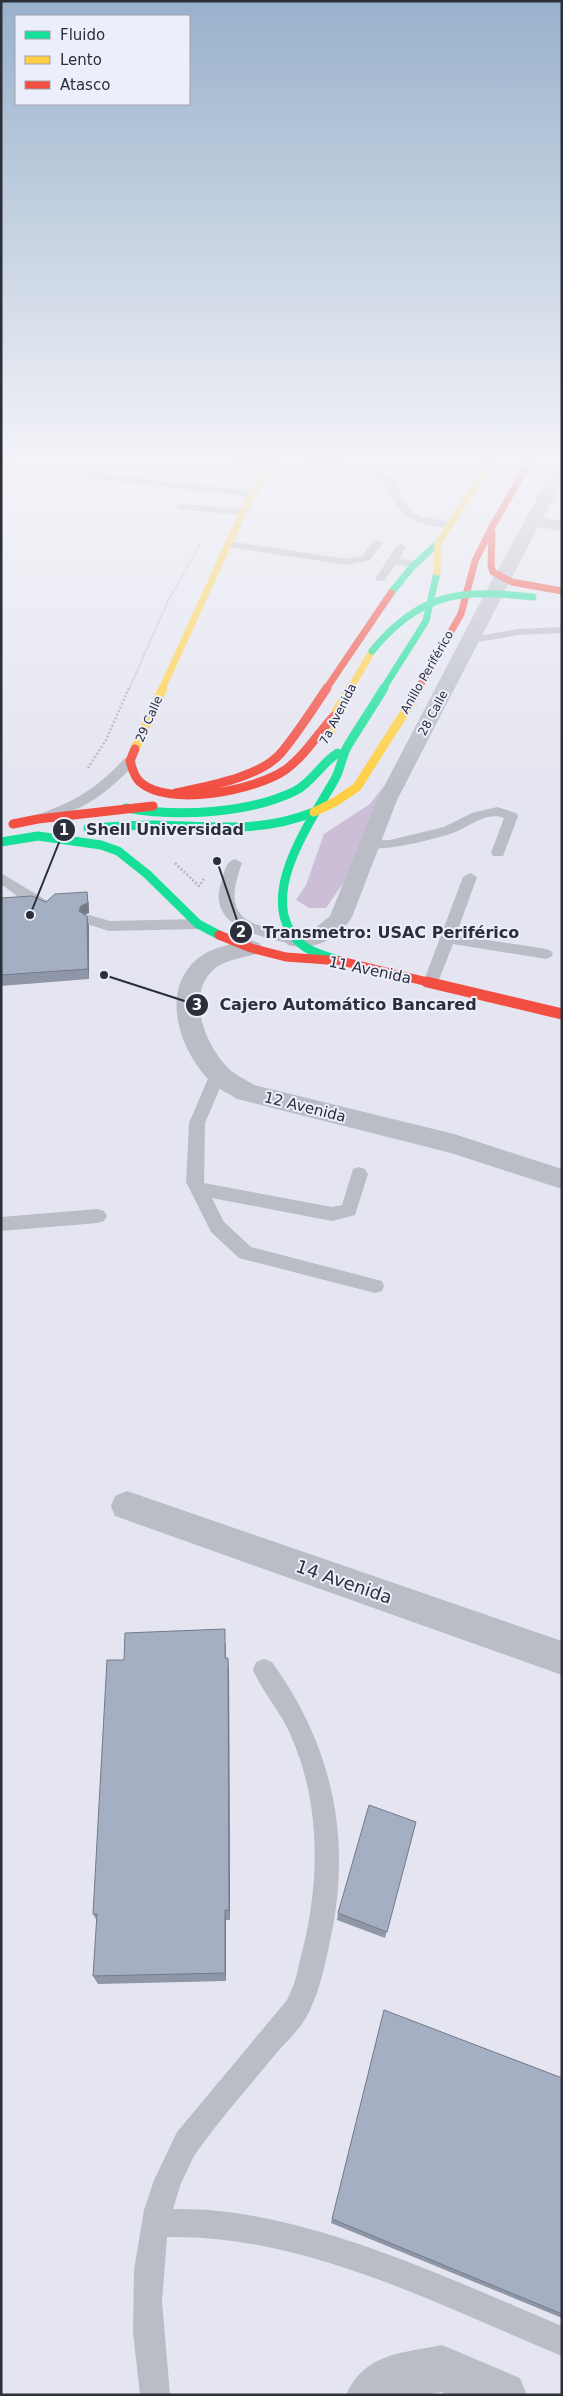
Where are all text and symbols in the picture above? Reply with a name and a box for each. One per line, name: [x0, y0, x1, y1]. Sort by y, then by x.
legend: [15, 15, 190, 105]
text: Fluido: [60, 26, 105, 44]
text: Lento: [60, 51, 102, 69]
text: Atasco: [60, 76, 110, 94]
street label: Anillo Periférico: [398, 628, 456, 716]
street label: 7a Avenida: [317, 681, 359, 747]
street label: 28 Calle: [415, 688, 451, 738]
street label: 29 Calle: [133, 694, 165, 744]
callout: Shell Universidad: [51, 814, 254, 845]
text: Shell Universidad: [86, 820, 244, 839]
text: 1: [59, 821, 69, 839]
callout: Transmetro: USAC Periférico: [228, 917, 530, 948]
text: 2: [236, 923, 246, 941]
text: Transmetro: USAC Periférico: [263, 923, 519, 942]
street label: 11 Avenida: [327, 952, 413, 988]
callout: Cajero Automático Bancared: [184, 989, 486, 1020]
text: Cajero Automático Bancared: [219, 995, 477, 1014]
text: 3: [192, 996, 202, 1014]
street label: 12 Avenida: [262, 1088, 348, 1126]
street label: 14 Avenida: [293, 1555, 395, 1608]

